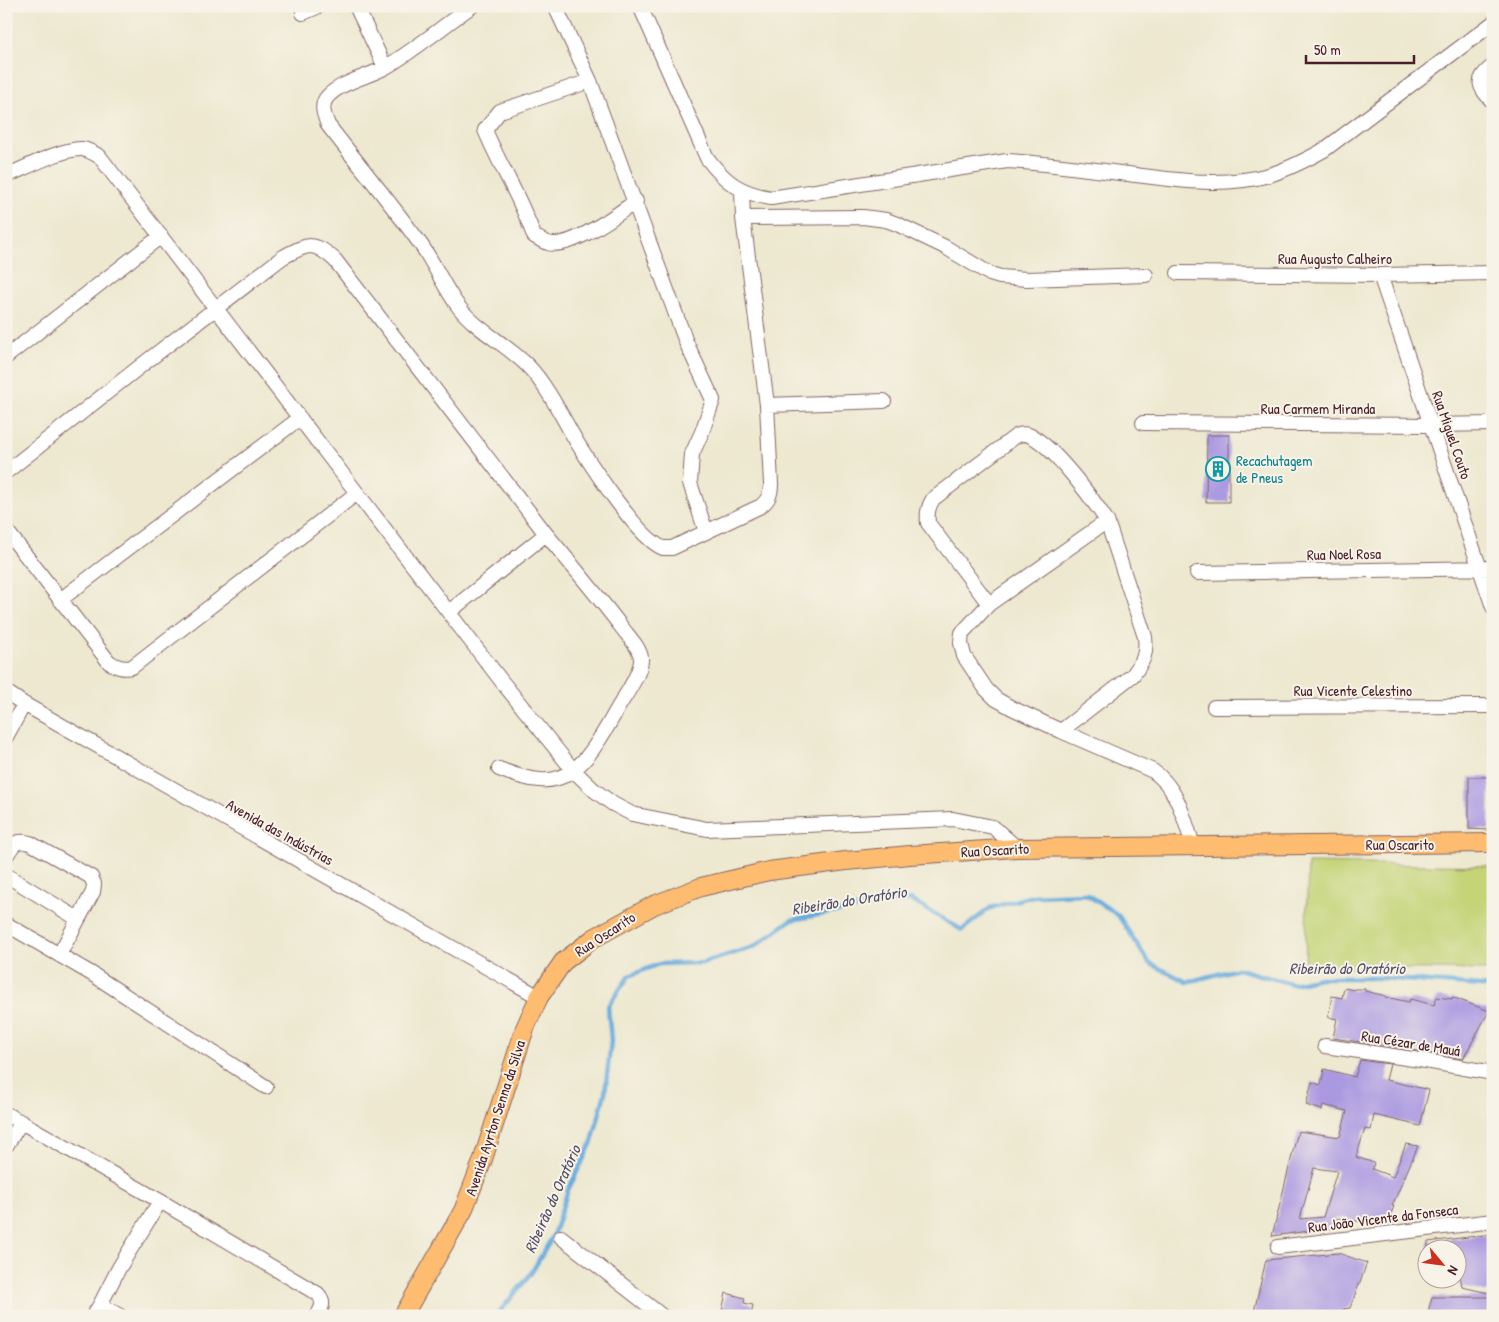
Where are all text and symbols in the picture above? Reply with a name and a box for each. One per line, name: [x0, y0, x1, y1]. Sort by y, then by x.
scale bar: [1306, 32, 1414, 64]
text: 50 m: [1314, 39, 1341, 60]
street label: Rua Augusto Calheiro: [1278, 248, 1392, 269]
street label: Rua Miguel Couto: [1427, 388, 1477, 482]
street label: Rua Carmem Miranda: [1261, 398, 1375, 419]
place label: Recachutagem de Pneus: [1236, 450, 1313, 488]
building icon: Recachutagem de Pneus: [1205, 456, 1231, 482]
street label: Rua Noel Rosa: [1307, 543, 1381, 565]
street label: Rua Vicente Celestino: [1294, 680, 1412, 701]
street label: Avenida das Indústrias: [223, 794, 338, 870]
street label: Rua Oscarito: [1366, 834, 1434, 855]
street label: Rua Oscarito: [960, 838, 1030, 862]
water label: Ribeirão do Oratório: [790, 880, 909, 920]
street label: Rua Oscarito: [571, 907, 639, 961]
water label: Ribeirão do Oratório: [1289, 957, 1406, 979]
street label: Rua Cézar de Mauá: [1360, 1025, 1462, 1061]
street label: Avenida Ayrton Senna da Silva: [460, 1037, 530, 1199]
water label: Ribeirão do Oratório: [518, 1140, 586, 1256]
street label: Rua João Vicente da Fonseca: [1307, 1198, 1459, 1238]
north arrow: [1416, 1240, 1466, 1290]
text: N: [1443, 1263, 1464, 1279]

